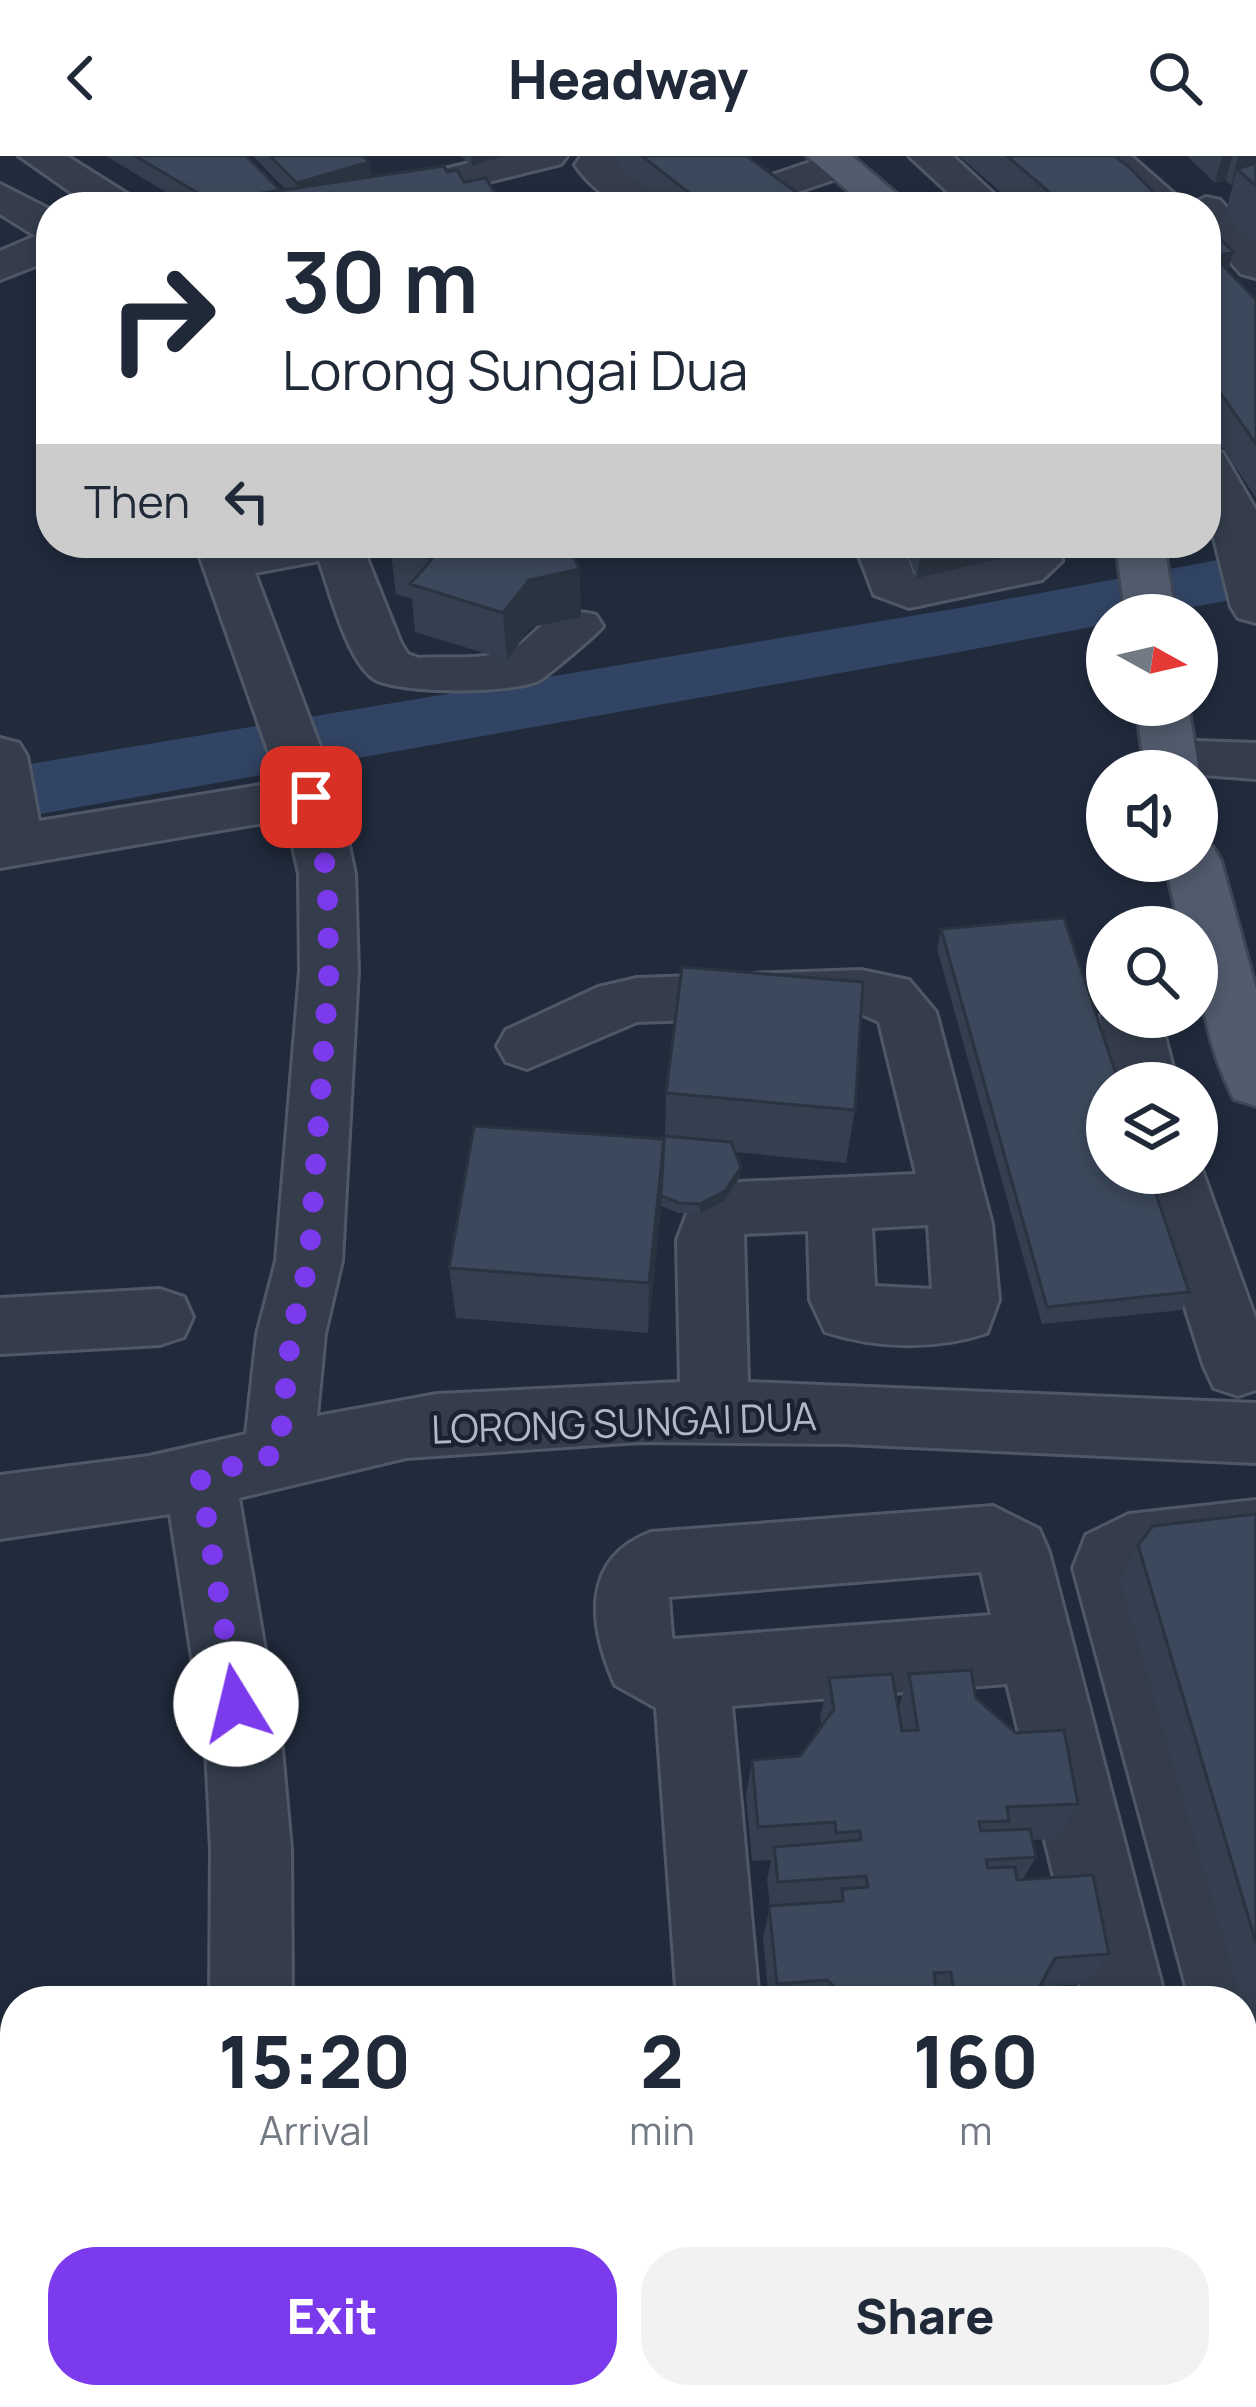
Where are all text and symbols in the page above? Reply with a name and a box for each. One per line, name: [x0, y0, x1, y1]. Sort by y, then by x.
text: Headway: [508, 41, 748, 115]
icon: back: [48, 45, 114, 111]
icon: search: [1142, 45, 1208, 111]
text: 30 m: [282, 223, 478, 338]
icon: right: [84, 240, 240, 396]
text: Lorong Sungai Dua: [282, 332, 748, 406]
icon: left: [214, 468, 280, 534]
text: Then: [84, 470, 190, 532]
north arrow: [1086, 594, 1218, 726]
map controls: [1086, 594, 1218, 1194]
pin: [260, 746, 362, 848]
button: sound: [1086, 750, 1218, 882]
icon: arrive: [278, 764, 344, 830]
button: search: [1086, 906, 1218, 1038]
button: layers: [1086, 1062, 1218, 1194]
street label: LORONG SUNGAI DUA: [430, 1388, 818, 1456]
position arrow: [173, 1641, 299, 1767]
text: 15:20: [218, 2011, 411, 2110]
text: 2: [640, 2011, 684, 2110]
text: 160: [913, 2011, 1039, 2110]
text: Arrival: [259, 2103, 370, 2157]
text: min: [629, 2103, 695, 2157]
text: m: [959, 2103, 992, 2157]
button: Exit: [48, 2247, 617, 2385]
button: Share: [641, 2247, 1209, 2385]

